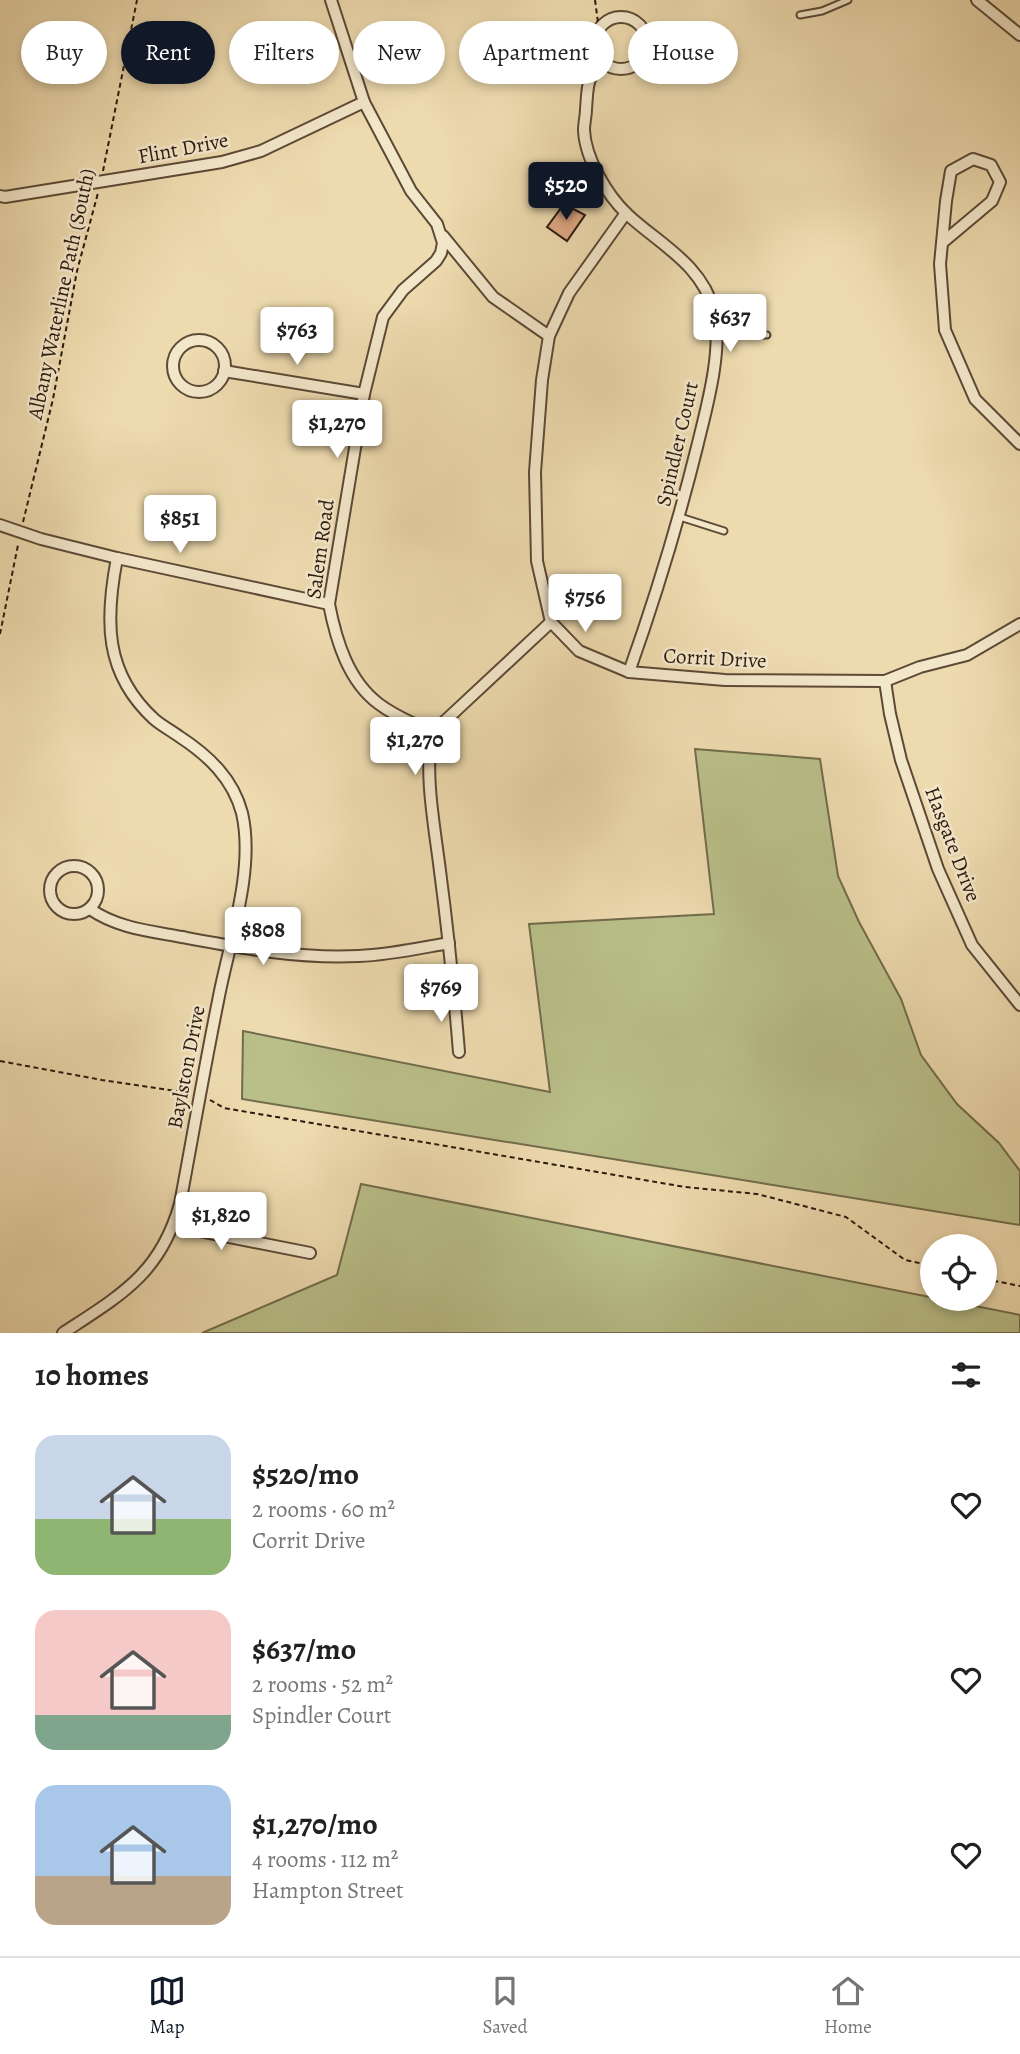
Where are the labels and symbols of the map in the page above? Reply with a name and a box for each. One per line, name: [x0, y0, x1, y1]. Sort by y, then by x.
street label: Flint Drive: [135, 126, 231, 170]
pin: $520: [525, 162, 607, 222]
street label: Albany Waterline Path (South): [21, 166, 101, 423]
pin: $637: [689, 294, 771, 354]
pin: $763: [256, 308, 338, 367]
street label: Spindler Court: [649, 379, 705, 509]
pin: $1,270: [280, 400, 394, 460]
pin: $851: [139, 496, 221, 555]
street label: Salem Road: [299, 497, 341, 601]
pin: $756: [544, 574, 626, 634]
street label: Corrit Drive: [663, 641, 767, 675]
pin: $1,270: [358, 718, 472, 777]
street label: Hasgate Drive: [918, 782, 988, 906]
pin: $808: [222, 908, 304, 967]
pin: $769: [400, 964, 482, 1024]
street label: Baylston Drive: [160, 1003, 212, 1131]
pin: $1,820: [164, 1192, 278, 1252]

